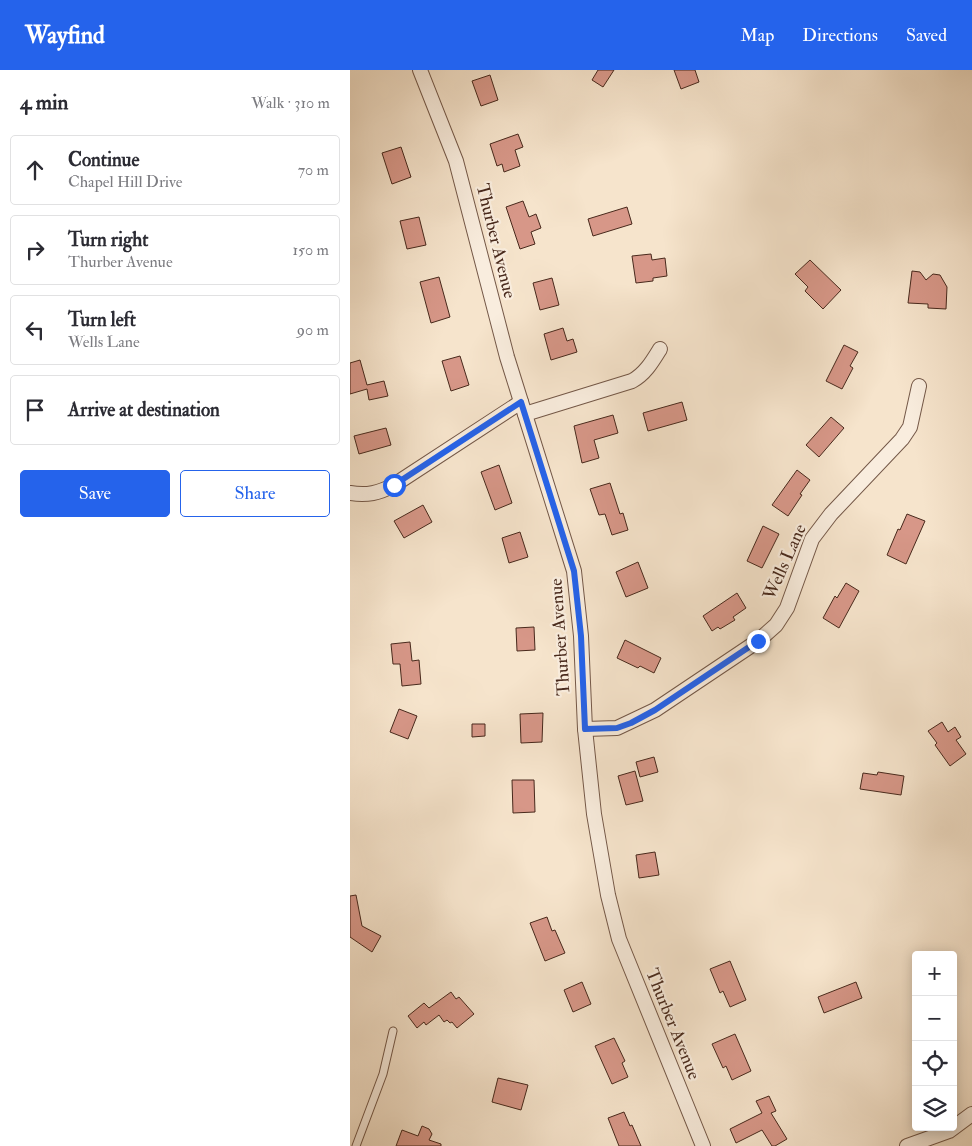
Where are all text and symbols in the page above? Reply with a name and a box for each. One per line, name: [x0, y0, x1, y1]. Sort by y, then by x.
text: Wayfind: [25, 20, 105, 51]
text: Map: [741, 24, 774, 47]
text: Directions: [802, 24, 878, 47]
text: Saved: [906, 24, 947, 47]
text: 4 min: [20, 89, 68, 116]
text: Walk · 310 m: [251, 93, 330, 113]
text: Continue: [68, 148, 139, 172]
icon: ahead: [21, 156, 49, 184]
text: 70 m: [298, 160, 329, 180]
text: Chapel Hill Drive: [68, 172, 183, 192]
street label: Thurber Avenue: [471, 181, 522, 301]
text: Turn right: [68, 228, 148, 252]
icon: right: [21, 236, 49, 264]
text: 150 m: [292, 240, 329, 260]
text: Thurber Avenue: [68, 252, 173, 272]
text: Turn left: [68, 308, 136, 332]
icon: left: [21, 316, 49, 344]
text: 90 m: [297, 320, 329, 340]
text: Wells Lane: [68, 332, 140, 352]
icon: arrive: [21, 396, 49, 424]
text: Arrive at destination: [68, 398, 220, 422]
button: Save: [20, 470, 170, 517]
button: Share: [180, 470, 330, 517]
route start: [383, 474, 406, 497]
street label: Wells Lane: [758, 520, 812, 604]
street label: Thurber Avenue: [544, 577, 576, 696]
route end: [747, 630, 770, 653]
map controls: [912, 951, 957, 1131]
button: +: [912, 951, 957, 996]
street label: Thurber Avenue: [640, 965, 706, 1083]
button: −: [912, 996, 957, 1041]
button: locate: [912, 1041, 957, 1086]
button: layers: [912, 1086, 957, 1131]

